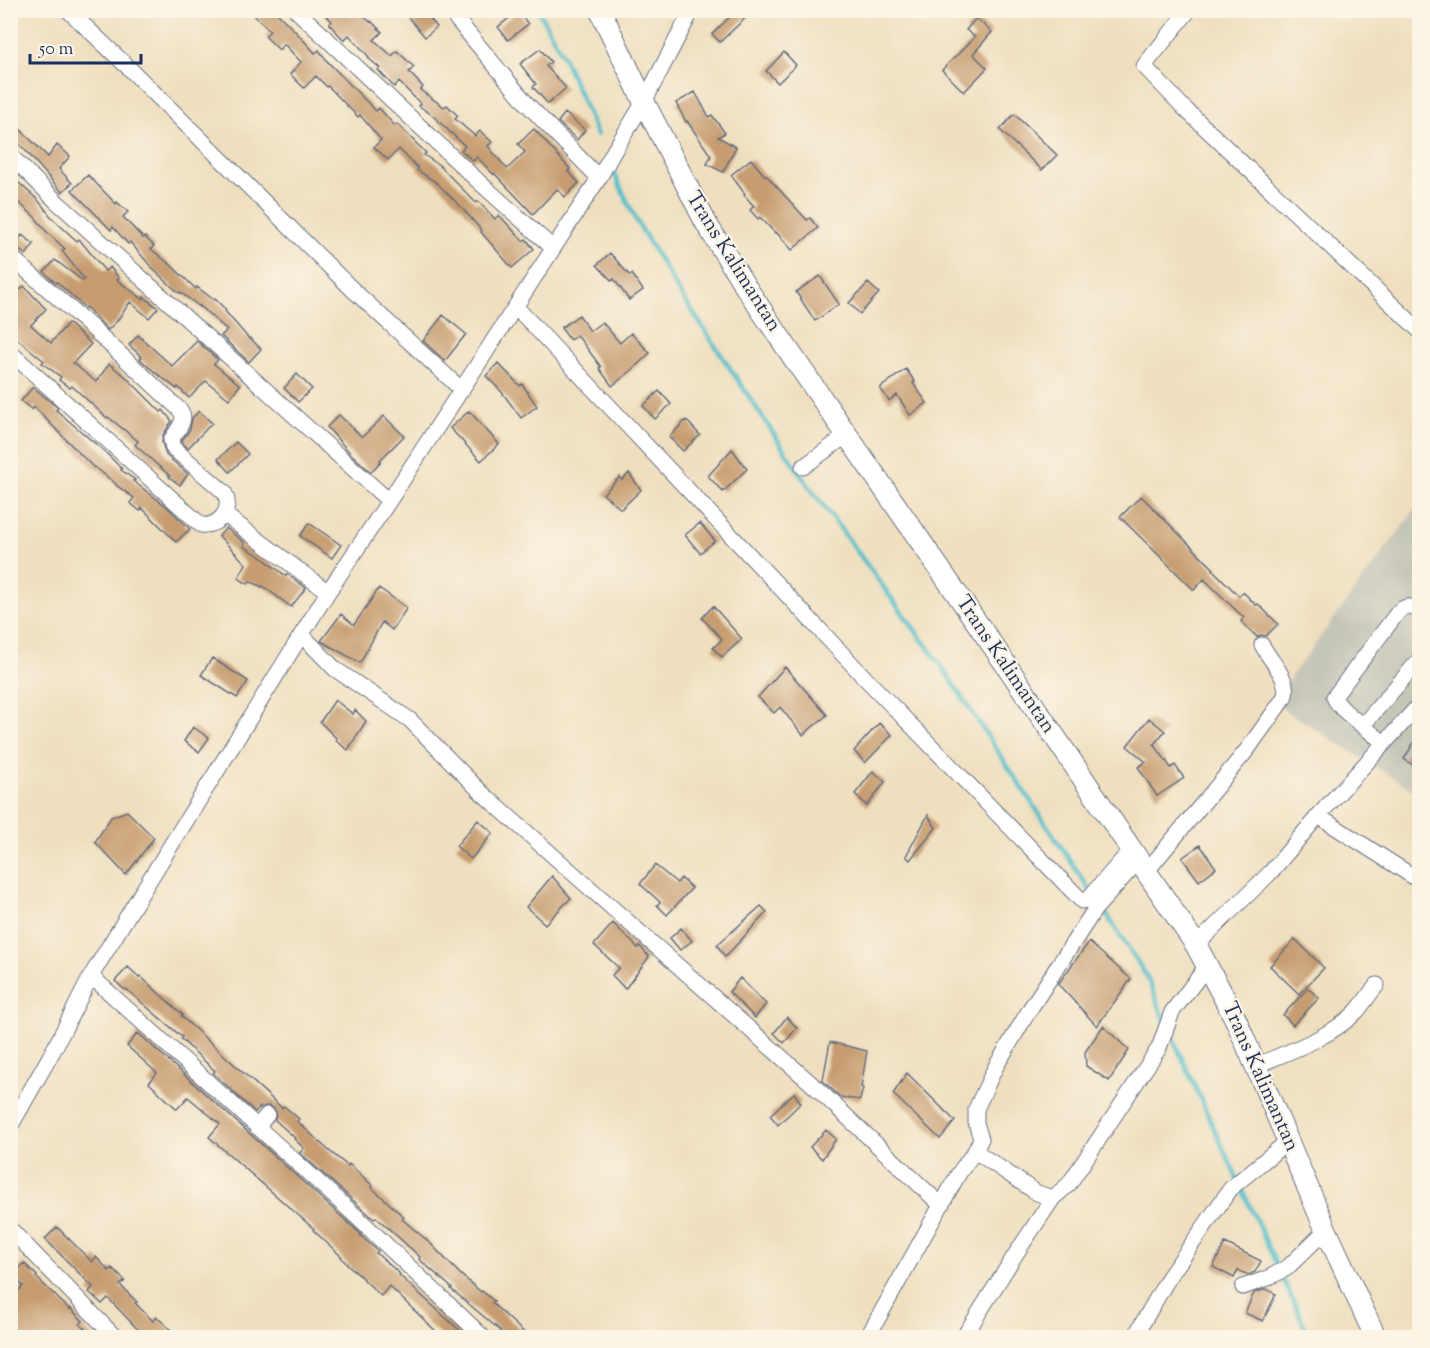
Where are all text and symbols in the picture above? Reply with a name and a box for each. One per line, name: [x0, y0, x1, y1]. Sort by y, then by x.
scale bar: [30, 27, 141, 65]
text: 50 m: [38, 37, 74, 63]
street label: Trans Kalimantan: [678, 186, 788, 338]
street label: Trans Kalimantan: [948, 590, 1062, 740]
street label: Trans Kalimantan: [1214, 997, 1306, 1157]

